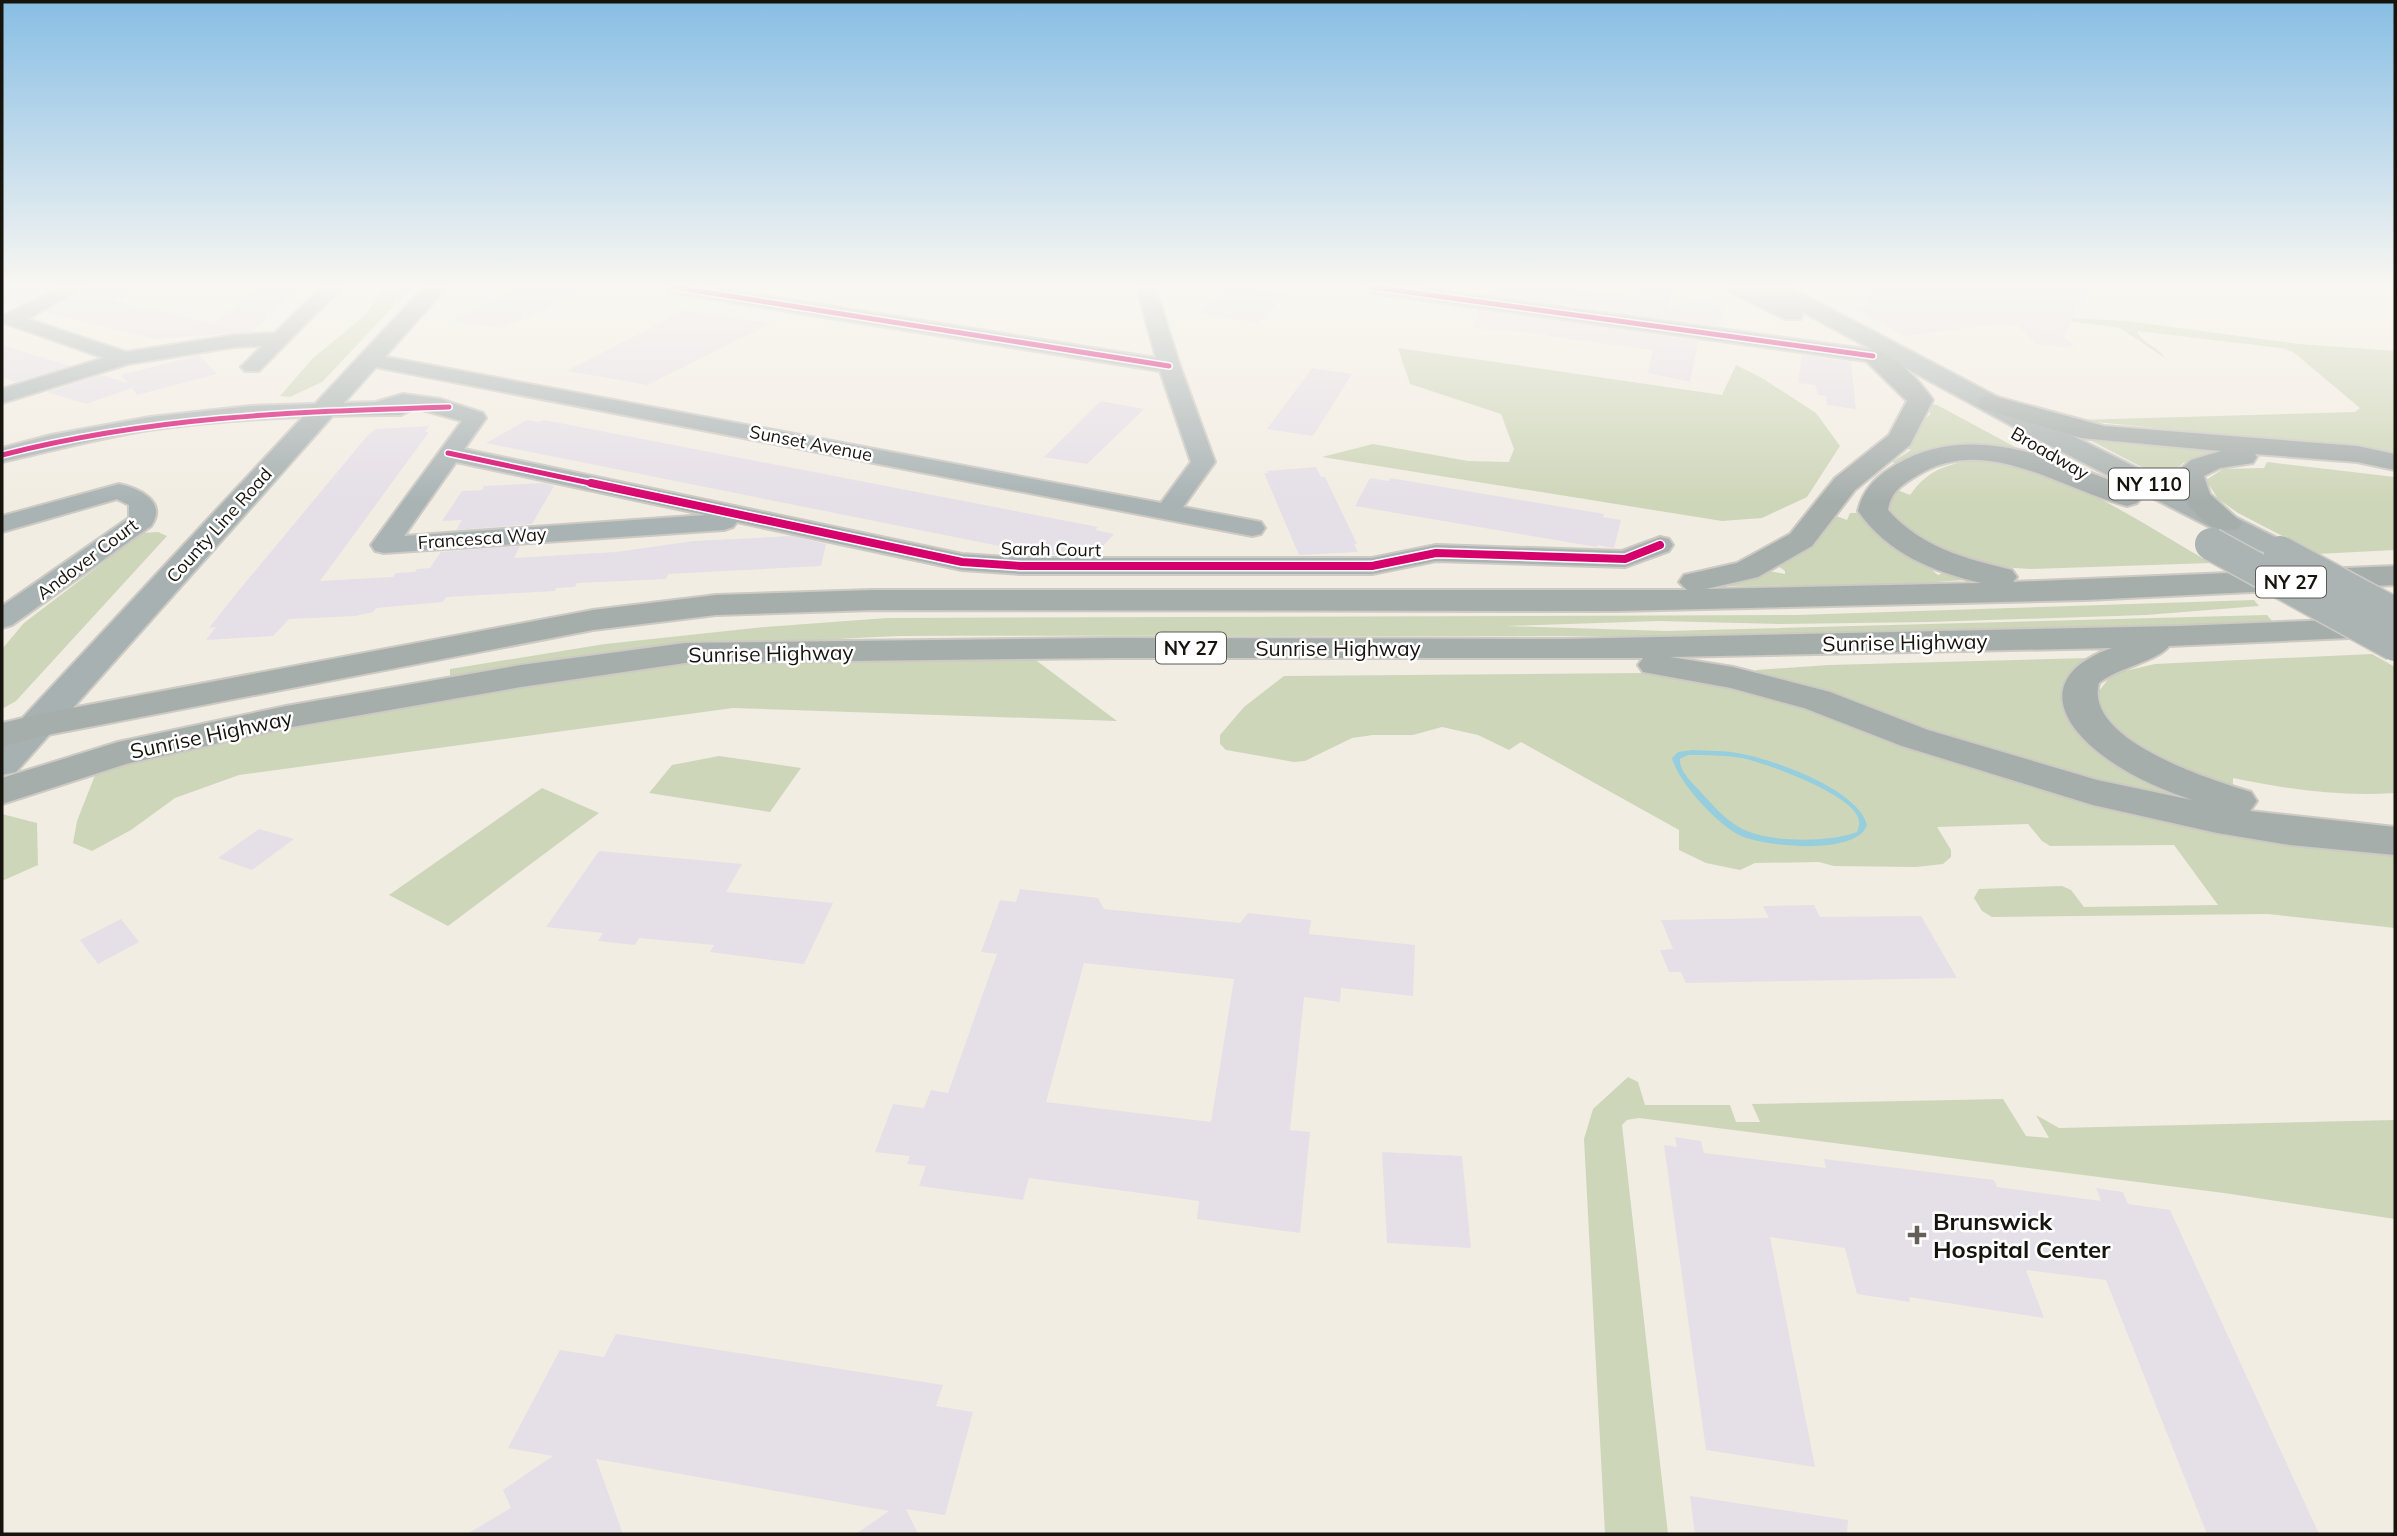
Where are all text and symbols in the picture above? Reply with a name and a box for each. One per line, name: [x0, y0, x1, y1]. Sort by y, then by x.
street label: Sunset Avenue: [748, 420, 874, 466]
street label: Broadway: [2007, 421, 2093, 485]
street label: County Line Road: [161, 463, 277, 587]
road number: NY 110: [2109, 468, 2189, 499]
street label: Andover Court: [32, 513, 142, 605]
street label: Francesca Way: [417, 522, 547, 554]
street label: Sarah Court: [1001, 537, 1101, 561]
road number: NY 27: [2256, 566, 2326, 597]
street label: Sunrise Highway: [1822, 628, 1988, 656]
road number: NY 27: [1156, 632, 1226, 664]
street label: Sunrise Highway: [1255, 635, 1421, 661]
street label: Sunrise Highway: [688, 639, 854, 667]
street label: Sunrise Highway: [128, 704, 294, 764]
place label: Brunswick Hospital Center: [1933, 1206, 2111, 1264]
marker: Brunswick Hospital Center: [1907, 1225, 1927, 1245]

